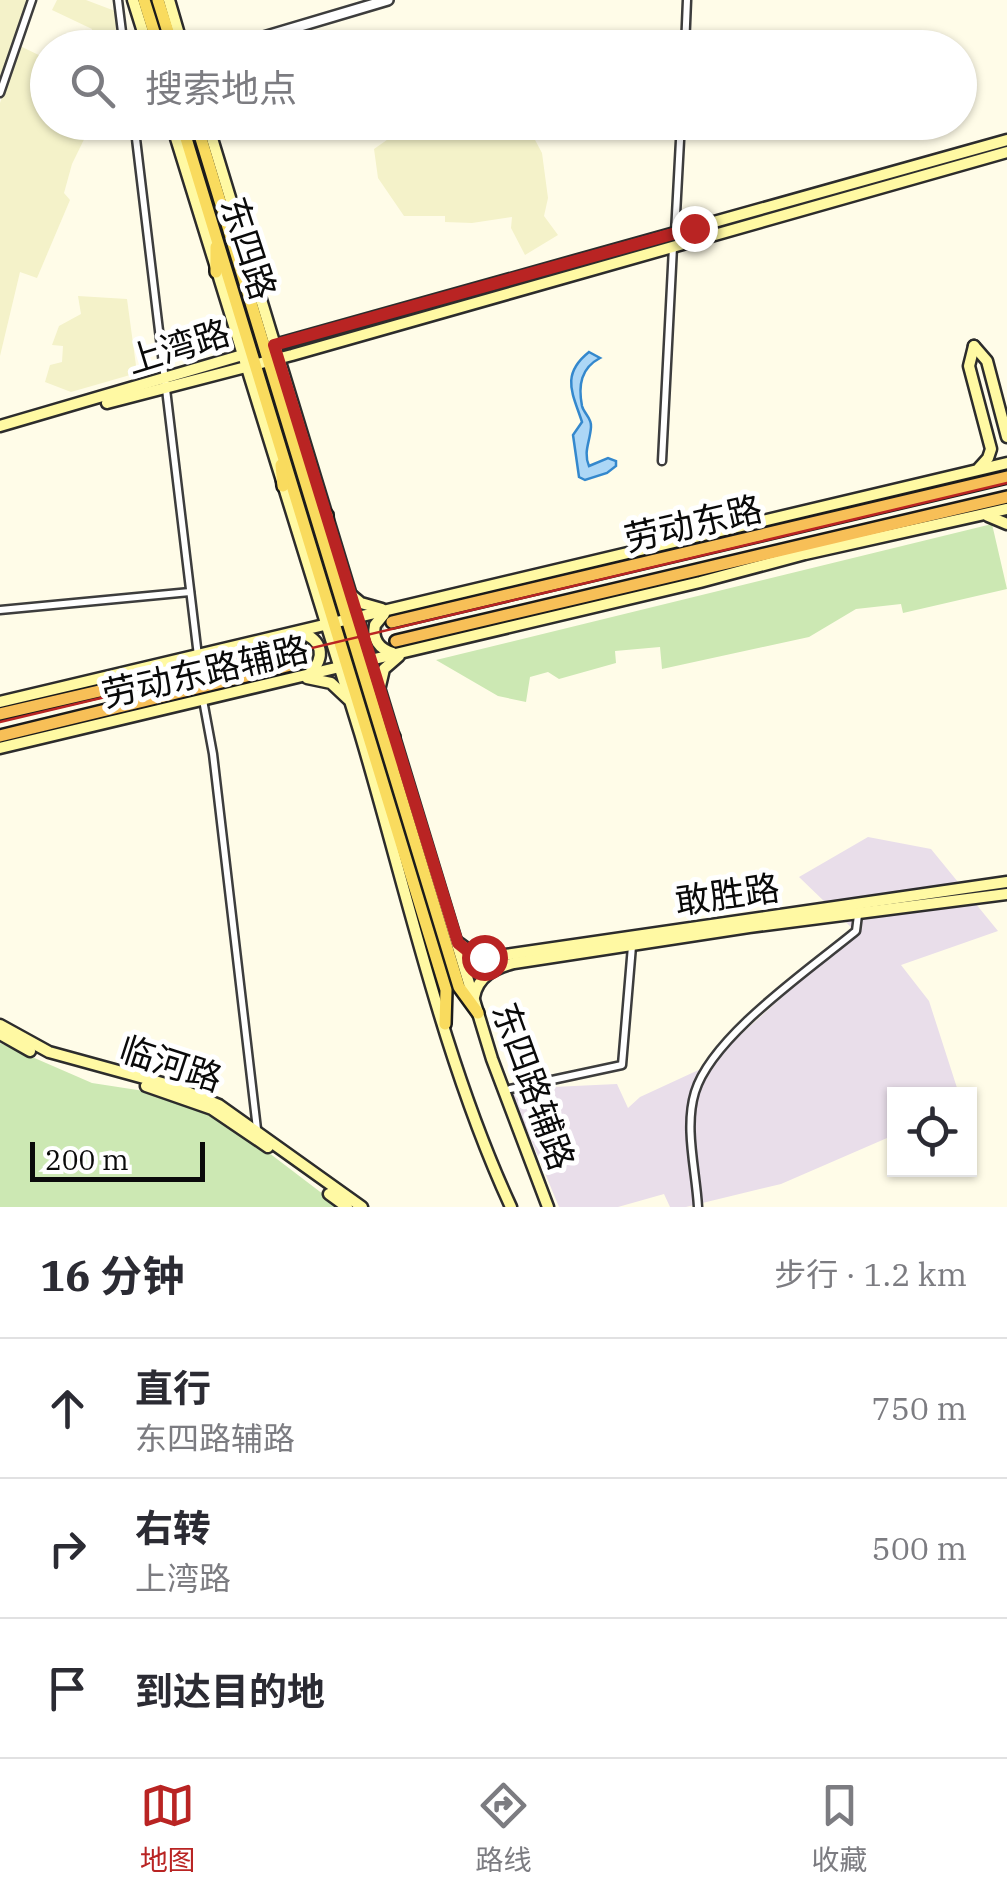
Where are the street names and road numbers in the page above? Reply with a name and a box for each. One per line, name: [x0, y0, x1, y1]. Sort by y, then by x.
street label: 东四路: [211, 191, 287, 305]
street label: 上湾路: [121, 309, 235, 383]
street label: 劳动东路: [620, 485, 766, 561]
street label: 劳动东路辅路: [98, 625, 312, 717]
street label: 敢胜路: [672, 864, 782, 924]
street label: 东四路辅路: [482, 996, 586, 1176]
street label: 临河路: [114, 1025, 228, 1101]

